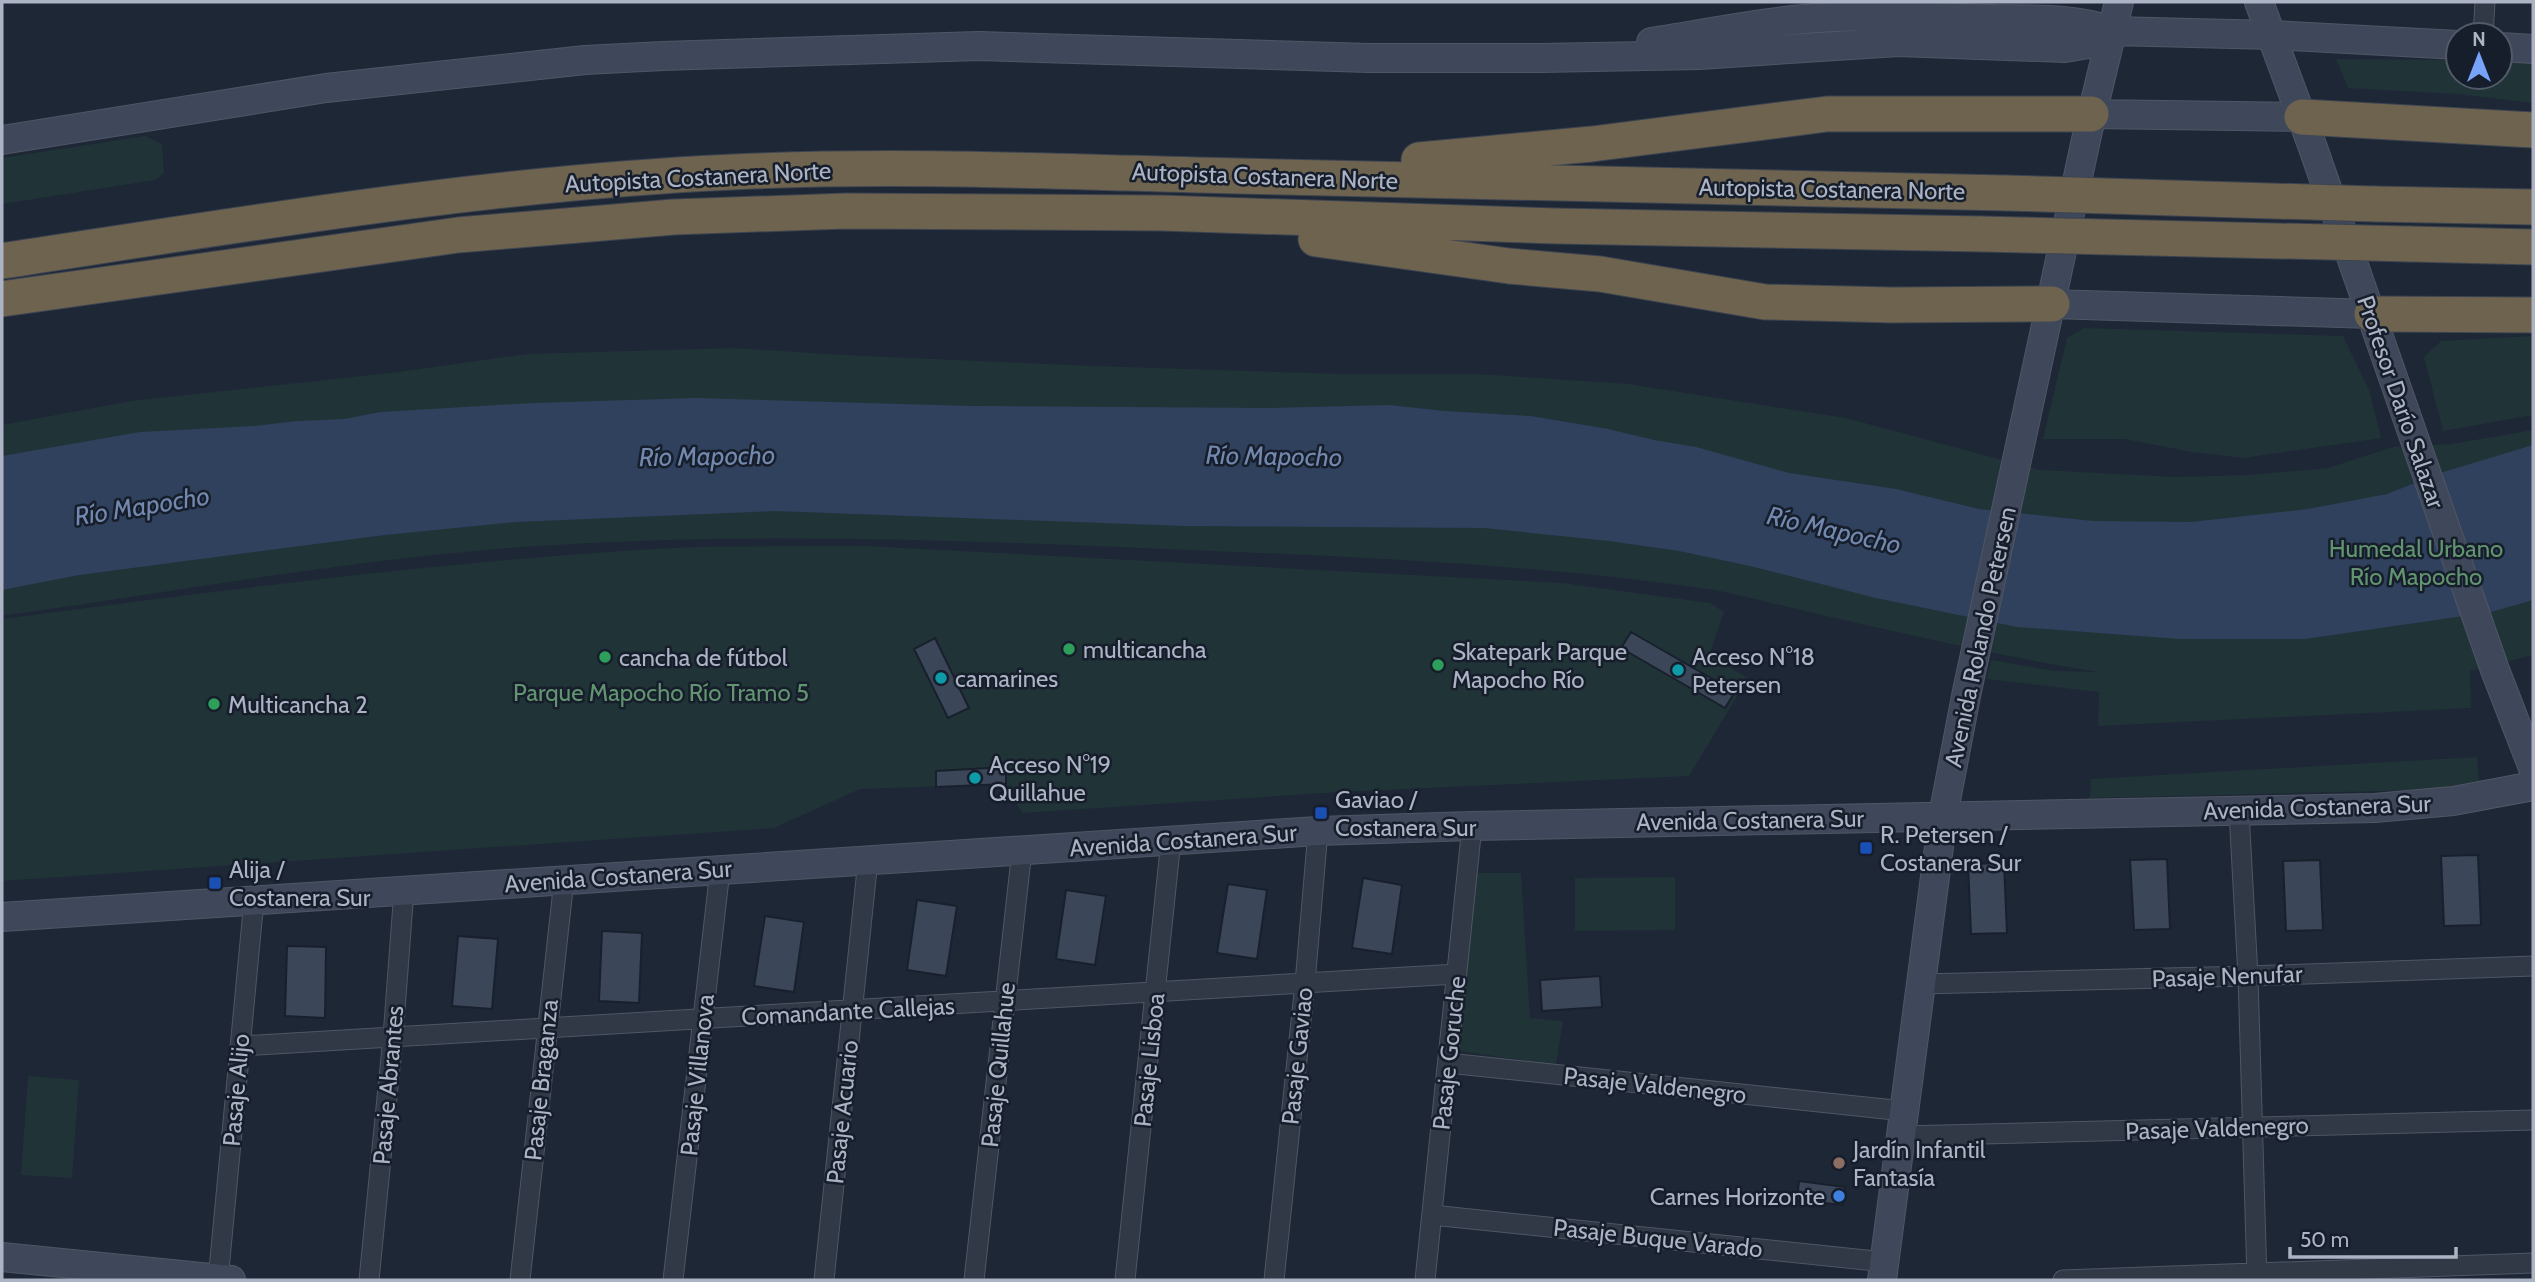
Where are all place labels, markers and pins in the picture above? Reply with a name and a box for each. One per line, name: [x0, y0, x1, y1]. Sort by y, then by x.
place label: multicancha: [1083, 635, 1207, 664]
place label: Skatepark Parque Mapocho Río: [1452, 637, 1627, 694]
marker: multicancha: [1061, 641, 1077, 657]
place label: Acceso N°18 Petersen: [1692, 642, 1815, 699]
place label: cancha de fútbol: [619, 643, 788, 672]
marker: cancha de fútbol: [597, 649, 613, 665]
marker: Skatepark Parque Mapocho Río: [1430, 657, 1446, 673]
marker: Acceso N°18 Petersen: [1670, 662, 1686, 678]
place label: camarines: [955, 664, 1058, 693]
marker: camarines: [933, 670, 949, 686]
place label: Multicancha 2: [228, 690, 368, 719]
marker: Multicancha 2: [206, 696, 222, 712]
place label: Acceso N°19 Quillahue: [989, 750, 1111, 807]
marker: Acceso N°19 Quillahue: [967, 770, 983, 786]
place label: Gaviao / Costanera Sur: [1335, 785, 1477, 842]
marker: Gaviao / Costanera Sur: [1313, 805, 1329, 821]
place label: R. Petersen / Costanera Sur: [1880, 820, 2022, 877]
marker: R. Petersen / Costanera Sur: [1858, 840, 1874, 856]
place label: Alija / Costanera Sur: [229, 855, 371, 912]
marker: Alija / Costanera Sur: [207, 875, 223, 891]
place label: Jardín Infantil Fantasía: [1852, 1135, 1986, 1192]
marker: Jardín Infantil Fantasía: [1831, 1155, 1847, 1171]
place label: Carnes Horizonte: [1650, 1182, 1825, 1211]
marker: Carnes Horizonte: [1831, 1188, 1847, 1204]

